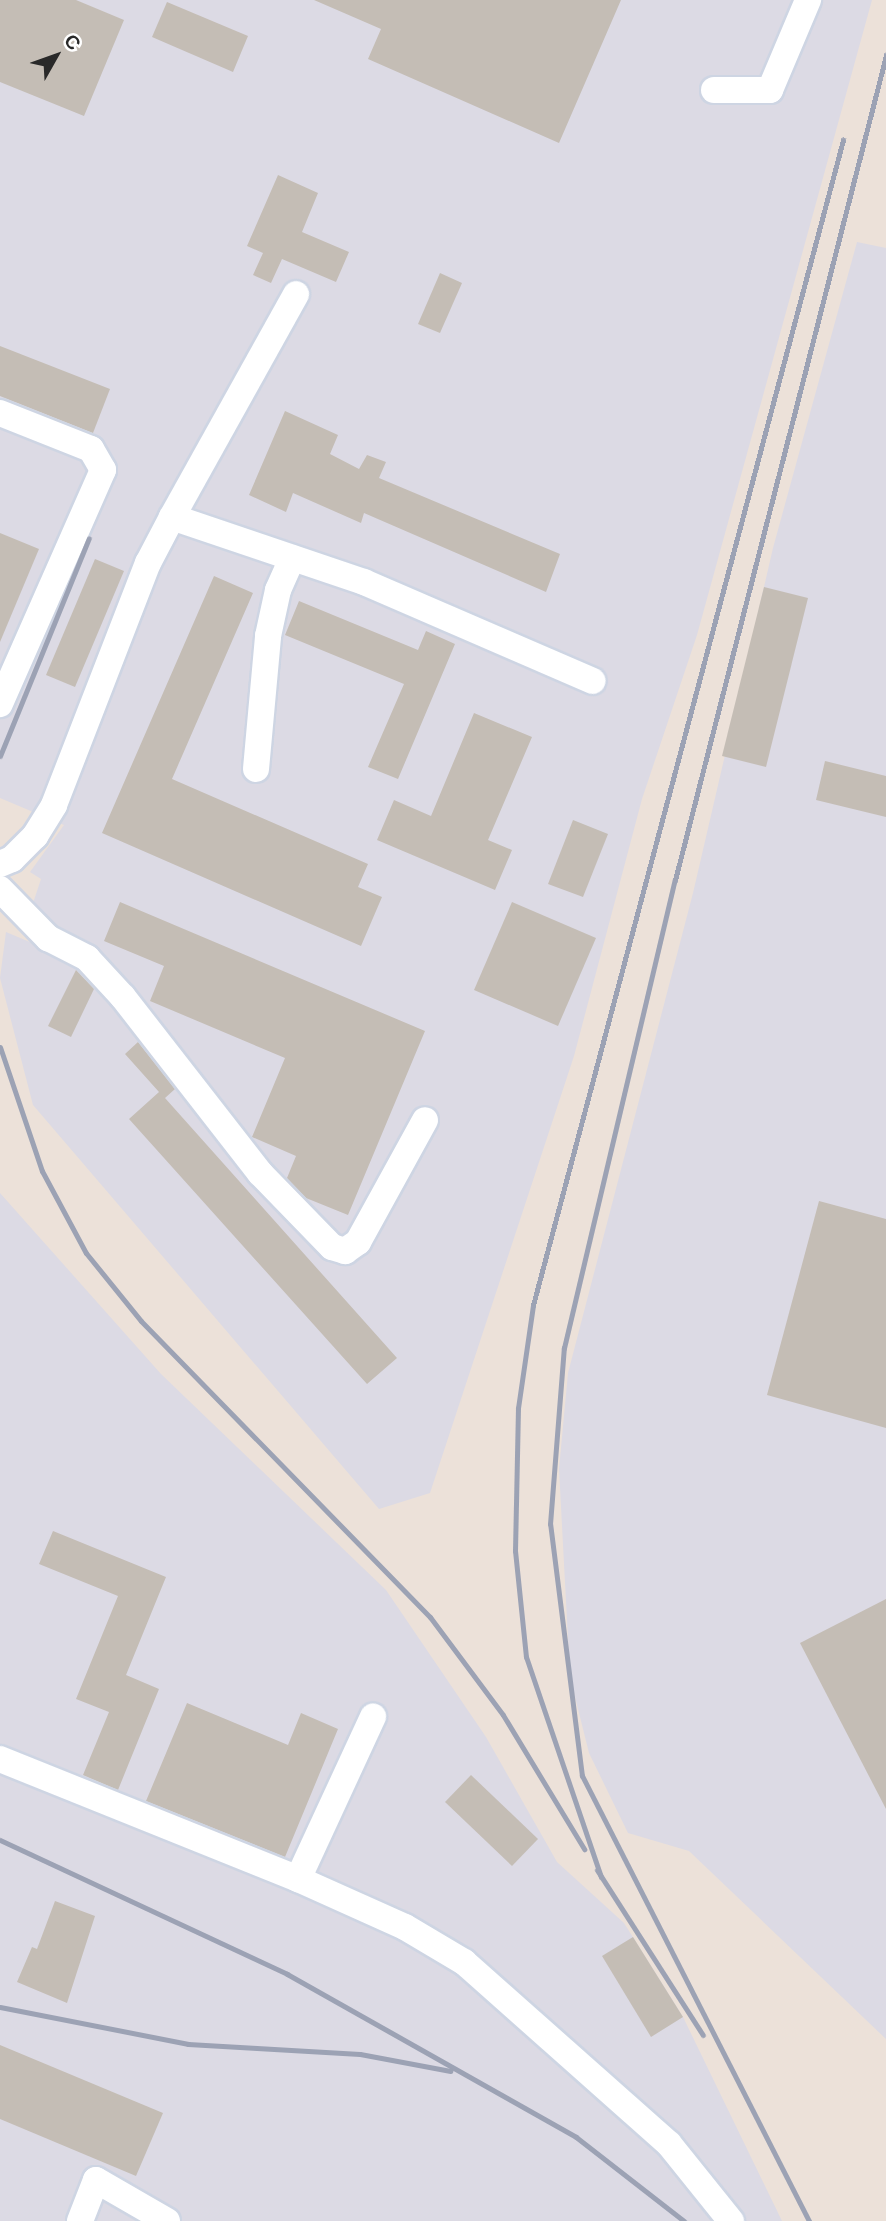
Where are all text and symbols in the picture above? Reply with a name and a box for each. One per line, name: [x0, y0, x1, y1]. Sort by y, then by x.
north arrow: [21, 21, 91, 91]
text: С: [59, 30, 86, 55]

